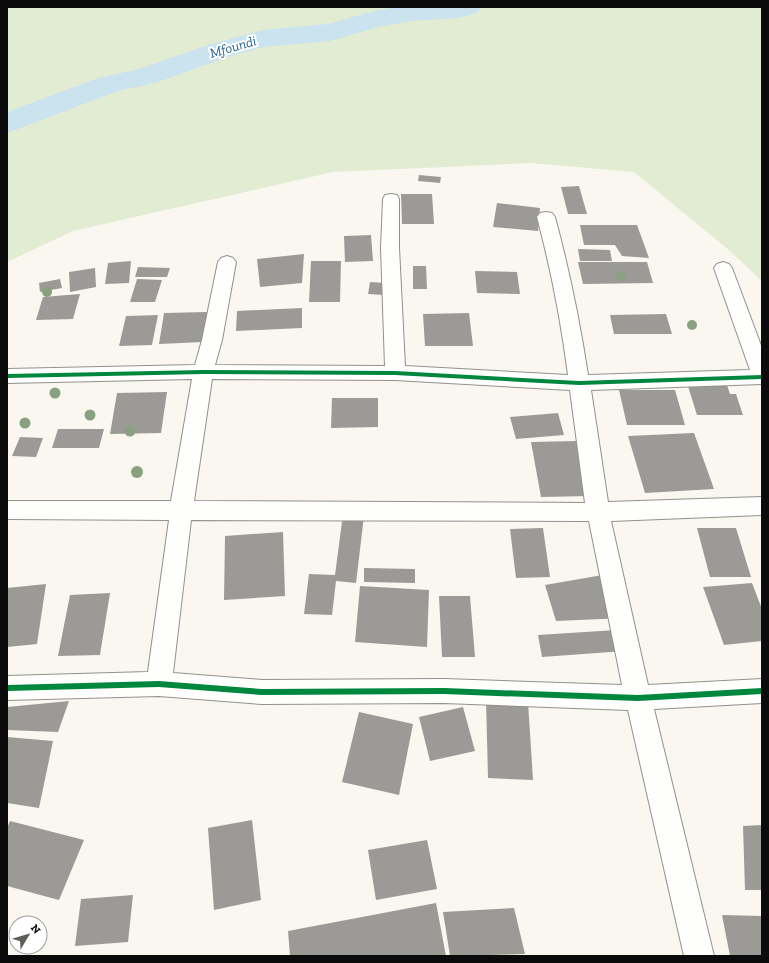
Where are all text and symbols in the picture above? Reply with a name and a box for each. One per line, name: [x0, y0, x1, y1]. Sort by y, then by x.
water label: Mfoundi: [208, 32, 258, 62]
north arrow: [8, 915, 48, 955]
text: N: [28, 922, 44, 937]

